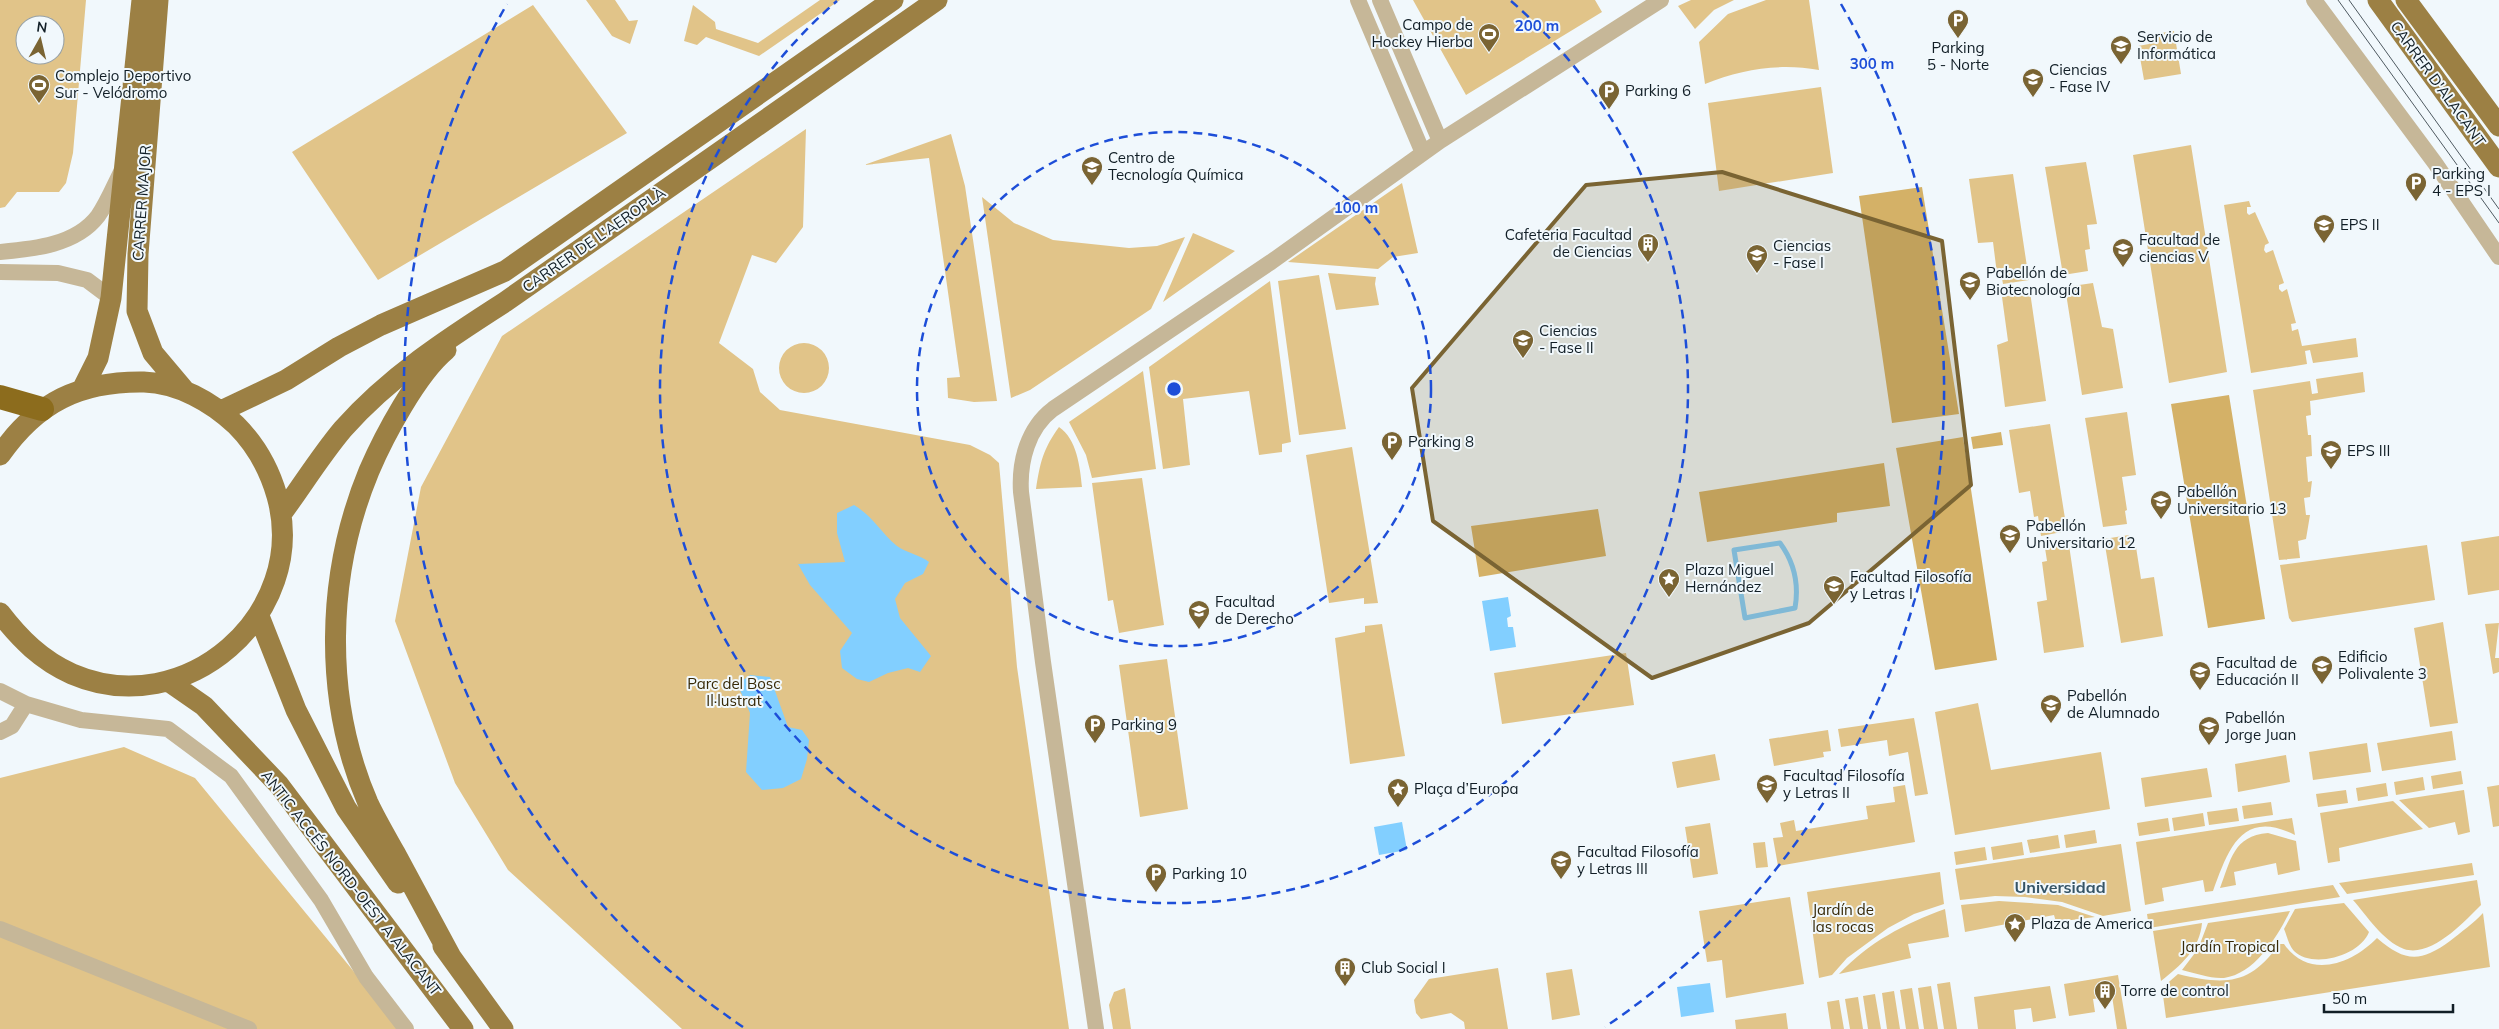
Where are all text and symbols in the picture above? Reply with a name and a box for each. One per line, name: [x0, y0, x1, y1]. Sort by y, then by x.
parking icon: Parking 5 - Norte: [1946, 8, 1970, 39]
north arrow: [15, 15, 65, 65]
place label: Campo de Hockey Hierba: [1371, 15, 1473, 51]
text: 200 m: [1515, 16, 1559, 35]
text: N: [35, 17, 48, 37]
street label: CARRER D'ALACANT: [2387, 17, 2490, 150]
sports icon: Campo de Hockey Hierba: [1477, 22, 1501, 53]
place label: Servicio de Informática: [2137, 27, 2216, 63]
school or university icon: Servicio de Informática: [2109, 34, 2133, 65]
place label: Parking 5 - Norte: [1927, 38, 1989, 74]
text: 300 m: [1850, 54, 1894, 73]
place label: Ciencias - Fase IV: [2049, 60, 2111, 96]
place label: Complejo Deportivo Sur - Velódromo: [55, 66, 191, 102]
school or university icon: Ciencias - Fase IV: [2021, 67, 2045, 98]
sports icon: Complejo Deportivo Sur - Velódromo: [27, 73, 51, 104]
parking icon: Parking 6: [1597, 79, 1621, 110]
place label: Parking 6: [1625, 81, 1691, 100]
street label: CARRER MAJOR: [128, 144, 155, 261]
place label: Centro de Tecnología Química: [1108, 148, 1243, 184]
school or university icon: Centro de Tecnología Química: [1080, 155, 1104, 186]
place label: Parking 4 - EPS I: [2432, 164, 2491, 200]
parking icon: Parking 4 - EPS I: [2404, 171, 2428, 202]
street label: CARRER DE L'AEROPLÀ: [518, 183, 669, 296]
text: 100 m: [1334, 198, 1378, 217]
school or university icon: EPS II: [2312, 213, 2336, 244]
place label: EPS II: [2340, 215, 2380, 234]
place label: Cafeteria Facultad de Ciencias: [1505, 225, 1632, 261]
place label: Facultad de ciencias V: [2139, 230, 2220, 266]
building icon: Cafeteria Facultad de Ciencias: [1636, 232, 1660, 263]
place label: Ciencias - Fase I: [1773, 236, 1831, 272]
school or university icon: Facultad de ciencias V: [2111, 237, 2135, 268]
school or university icon: Ciencias - Fase I: [1745, 243, 1769, 274]
place label: Pabellón de Biotecnología: [1986, 263, 2080, 299]
school or university icon: Pabellón de Biotecnología: [1958, 270, 1982, 301]
place label: Ciencias - Fase II: [1539, 321, 1597, 357]
school or university icon: Ciencias - Fase II: [1511, 328, 1535, 359]
centre of rings: [1165, 380, 1183, 398]
parking icon: Parking 8: [1380, 430, 1404, 461]
place label: Parking 8: [1408, 432, 1474, 451]
school or university icon: EPS III: [2319, 439, 2343, 470]
place label: EPS III: [2347, 441, 2391, 460]
place label: Pabellón Universitario 13: [2177, 482, 2286, 518]
school or university icon: Pabellón Universitario 13: [2149, 489, 2173, 520]
place label: Pabellón Universitario 12: [2026, 516, 2135, 552]
school or university icon: Pabellón Universitario 12: [1998, 523, 2022, 554]
place label: Plaza Miguel Hernández: [1685, 560, 1774, 596]
place icon: Plaza Miguel Hernández: [1657, 567, 1681, 598]
place label: Facultad Filosofía y Letras I: [1850, 567, 1972, 603]
school or university icon: Facultad Filosofía y Letras I: [1822, 574, 1846, 605]
place label: Facultad de Derecho: [1215, 592, 1294, 628]
school or university icon: Facultad de Derecho: [1187, 599, 1211, 630]
place label: Edificio Polivalente 3: [2338, 647, 2427, 683]
place label: Facultad de Educación II: [2216, 653, 2299, 689]
school or university icon: Edificio Polivalente 3: [2310, 654, 2334, 685]
school or university icon: Facultad de Educación II: [2188, 660, 2212, 691]
park label: Parc del Bosc Il·lustrat: [687, 674, 781, 710]
place label: Pabellón de Alumnado: [2067, 686, 2160, 722]
school or university icon: Pabellón de Alumnado: [2039, 693, 2063, 724]
place label: Pabellón Jorge Juan: [2225, 708, 2296, 744]
parking icon: Parking 9: [1083, 713, 1107, 744]
place label: Parking 9: [1111, 715, 1177, 734]
school or university icon: Pabellón Jorge Juan: [2197, 715, 2221, 746]
street label: ANTIC ACCÉS NORD-OEST A ALACANT: [257, 766, 446, 999]
place label: Facultad Filosofía y Letras II: [1783, 766, 1905, 802]
school or university icon: Facultad Filosofía y Letras II: [1755, 773, 1779, 804]
place icon: Plaça d’Europa: [1386, 777, 1410, 808]
place label: Plaça d’Europa: [1414, 779, 1518, 798]
place label: Facultad Filosofía y Letras III: [1577, 842, 1699, 878]
school or university icon: Facultad Filosofía y Letras III: [1549, 849, 1573, 880]
parking icon: Parking 10: [1144, 862, 1168, 893]
place label: Parking 10: [1172, 864, 1247, 883]
district label: Universidad: [2014, 877, 2106, 897]
park label: Jardín de las rocas: [1812, 900, 1874, 936]
place icon: Plaza de America: [2003, 912, 2027, 943]
place label: Plaza de America: [2031, 914, 2153, 933]
park label: Jardín Tropical: [2181, 937, 2279, 956]
building icon: Club Social I: [1333, 956, 1357, 987]
place label: Club Social I: [1361, 958, 1446, 977]
building icon: Torre de control: [2093, 979, 2117, 1010]
place label: Torre de control: [2121, 981, 2229, 1000]
scale bar: [2324, 982, 2453, 1014]
text: 50 m: [2332, 989, 2367, 1008]

